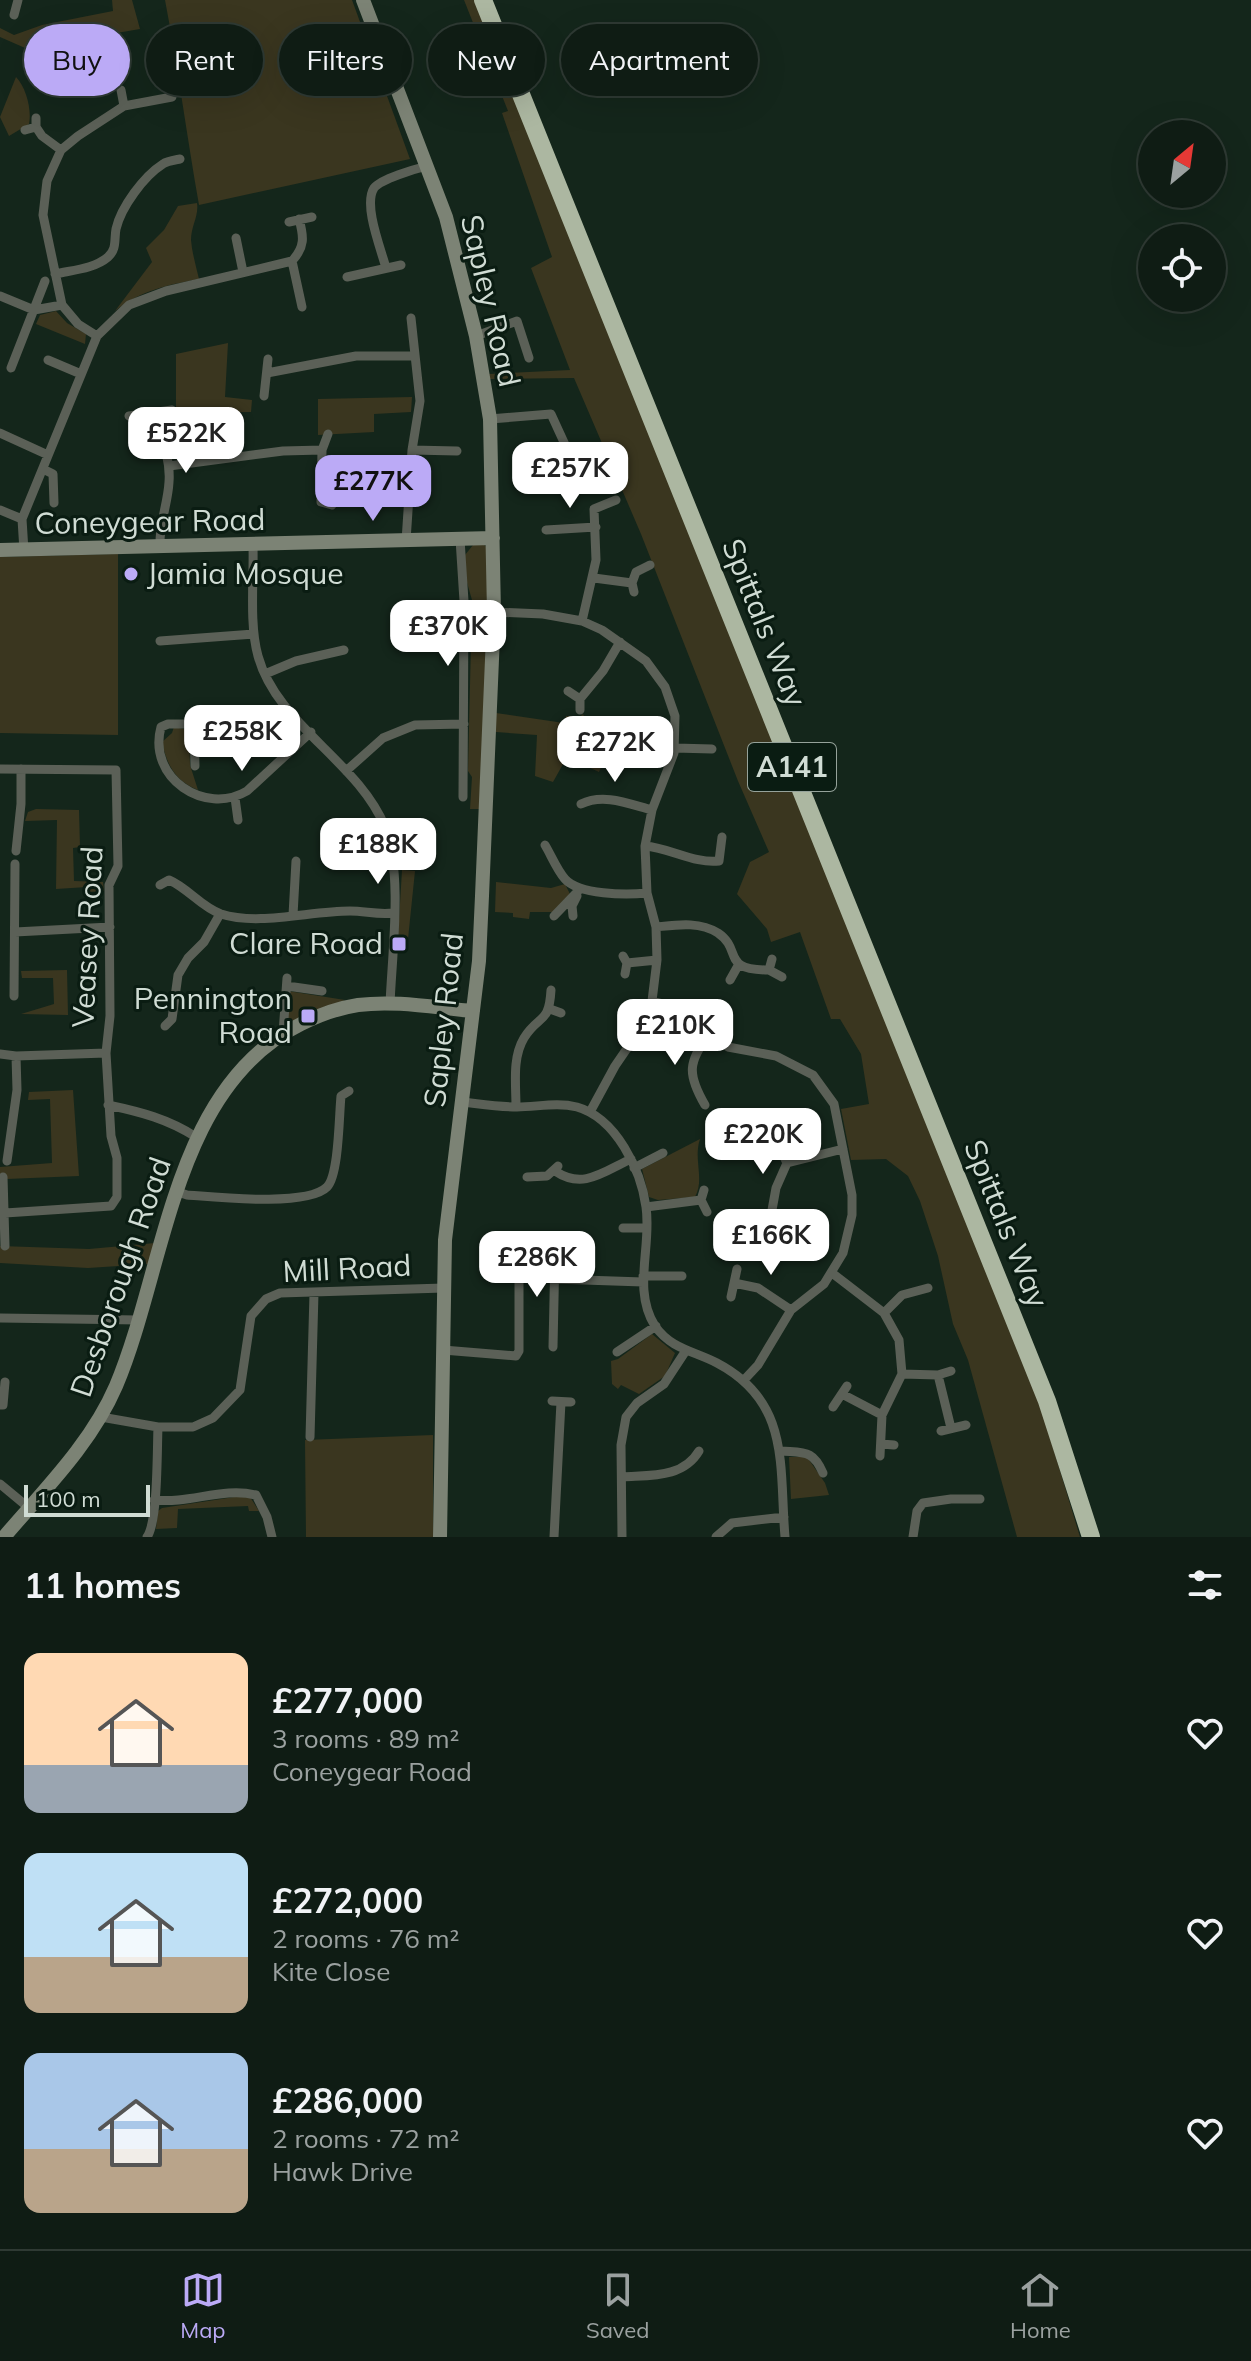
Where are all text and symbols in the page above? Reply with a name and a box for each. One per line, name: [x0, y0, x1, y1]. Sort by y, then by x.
chip: Buy: [24, 24, 130, 96]
chip: Rent: [146, 24, 263, 96]
chip: Filters: [279, 24, 412, 96]
chip: New: [428, 24, 545, 96]
chip: Apartment: [561, 24, 758, 96]
north arrow: [1138, 120, 1226, 208]
map controls: [1138, 120, 1226, 312]
street label: Sapley Road: [453, 211, 529, 390]
button: locate: [1138, 224, 1226, 312]
pin: £522K: [130, 407, 242, 475]
text: £522K: [146, 416, 226, 449]
pin: £257K: [514, 442, 626, 510]
text: £257K: [530, 451, 610, 484]
pin: £277K: [317, 455, 429, 523]
text: £277K: [333, 464, 413, 497]
street label: Coneygear Road: [34, 500, 266, 542]
street label: Spittals Way: [714, 533, 816, 712]
place label: Jamia Mosque: [147, 554, 344, 592]
marker: Jamia Mosque: [122, 565, 140, 583]
pin: £370K: [392, 600, 504, 668]
text: £370K: [408, 609, 488, 642]
pin: £258K: [186, 705, 298, 773]
text: £258K: [202, 714, 282, 747]
pin: £272K: [559, 716, 671, 784]
text: £272K: [575, 725, 655, 758]
road number: A141: [748, 743, 836, 791]
pin: £188K: [322, 818, 434, 886]
text: £188K: [338, 827, 418, 860]
street label: Veasey Road: [63, 845, 111, 1029]
place label: Clare Road: [229, 924, 383, 962]
street label: Sapley Road: [415, 931, 471, 1109]
marker: Clare Road: [390, 935, 408, 953]
place label: Pennington Road: [134, 979, 292, 1051]
pin: £210K: [619, 999, 731, 1067]
marker: Pennington Road: [299, 1007, 317, 1025]
text: £210K: [635, 1008, 715, 1041]
pin: £220K: [707, 1108, 819, 1176]
text: £220K: [723, 1117, 803, 1150]
street label: Spittals Way: [956, 1134, 1058, 1313]
street label: Desborough Road: [61, 1152, 179, 1401]
pin: £166K: [715, 1209, 827, 1277]
text: £166K: [731, 1218, 811, 1251]
pin: £286K: [481, 1231, 593, 1299]
text: £286K: [497, 1240, 577, 1273]
street label: Mill Road: [282, 1246, 412, 1290]
scale bar: [24, 1481, 150, 1517]
text: 100 m: [36, 1485, 101, 1513]
icon: filters: [1183, 1563, 1227, 1607]
text: 11 homes: [24, 1564, 181, 1607]
text: £277,000: [272, 1679, 423, 1722]
icon: home: [88, 1685, 184, 1781]
icon: heart: [1183, 1711, 1227, 1755]
text: 3 rooms · 89 m²: [272, 1722, 459, 1755]
text: Coneygear Road: [272, 1755, 472, 1788]
text: £272,000: [272, 1879, 423, 1922]
icon: home: [88, 1885, 184, 1981]
icon: heart: [1183, 1911, 1227, 1955]
text: 2 rooms · 76 m²: [272, 1922, 459, 1955]
text: Kite Close: [272, 1955, 390, 1988]
text: £286,000: [272, 2079, 423, 2122]
icon: home: [88, 2085, 184, 2181]
icon: heart: [1183, 2111, 1227, 2155]
text: 2 rooms · 72 m²: [272, 2122, 459, 2155]
text: Hawk Drive: [272, 2155, 413, 2188]
tab: Map: [180, 2268, 226, 2344]
tab: Saved: [586, 2268, 650, 2344]
tab: Home: [1010, 2268, 1071, 2344]

